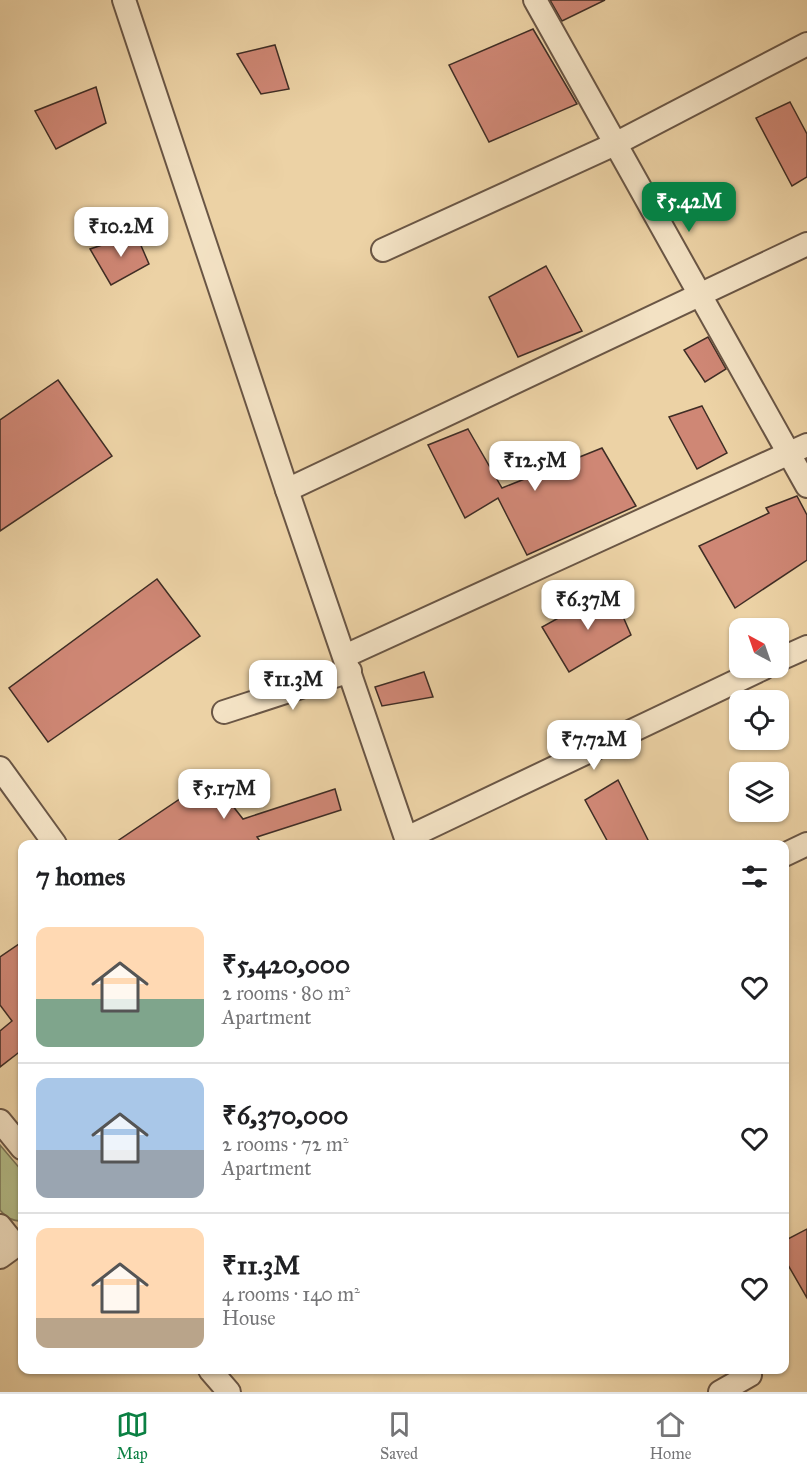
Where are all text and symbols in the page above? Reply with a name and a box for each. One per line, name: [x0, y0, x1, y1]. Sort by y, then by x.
pin: ₹5.42M: [640, 182, 738, 233]
text: ₹5.42M: [656, 189, 722, 213]
pin: ₹10.2M: [72, 207, 170, 258]
text: ₹10.2M: [88, 214, 154, 238]
pin: ₹12.5M: [486, 441, 584, 492]
text: ₹12.5M: [503, 448, 567, 472]
pin: ₹6.37M: [539, 580, 637, 631]
text: ₹6.37M: [555, 587, 621, 611]
north arrow: [729, 618, 789, 678]
map controls: [729, 618, 789, 822]
pin: ₹11.3M: [244, 660, 342, 711]
text: ₹11.3M: [263, 667, 323, 691]
button: locate: [729, 690, 789, 750]
pin: ₹7.72M: [545, 720, 643, 771]
text: ₹7.72M: [561, 727, 627, 751]
button: layers: [729, 762, 789, 822]
pin: ₹5.17M: [175, 769, 273, 820]
text: ₹5.17M: [192, 776, 256, 800]
text: 7 homes: [36, 860, 125, 892]
icon: filters: [738, 860, 771, 893]
text: ₹5,420,000: [222, 948, 350, 980]
icon: home: [84, 951, 156, 1023]
icon: heart: [738, 971, 771, 1004]
text: 2 rooms · 80 m²: [222, 981, 350, 1005]
text: Apartment: [222, 1005, 311, 1029]
text: ₹6,370,000: [222, 1099, 348, 1131]
icon: home: [84, 1102, 156, 1174]
icon: heart: [738, 1122, 771, 1155]
text: 2 rooms · 72 m²: [222, 1132, 349, 1156]
text: Apartment: [222, 1156, 311, 1180]
text: ₹11.3M: [222, 1249, 300, 1281]
icon: home: [84, 1252, 156, 1324]
icon: heart: [738, 1272, 771, 1305]
text: 4 rooms · 140 m²: [222, 1282, 360, 1306]
text: House: [222, 1306, 276, 1330]
tab: Map: [116, 1408, 149, 1463]
tab: Saved: [380, 1408, 418, 1463]
tab: Home: [649, 1408, 691, 1463]

